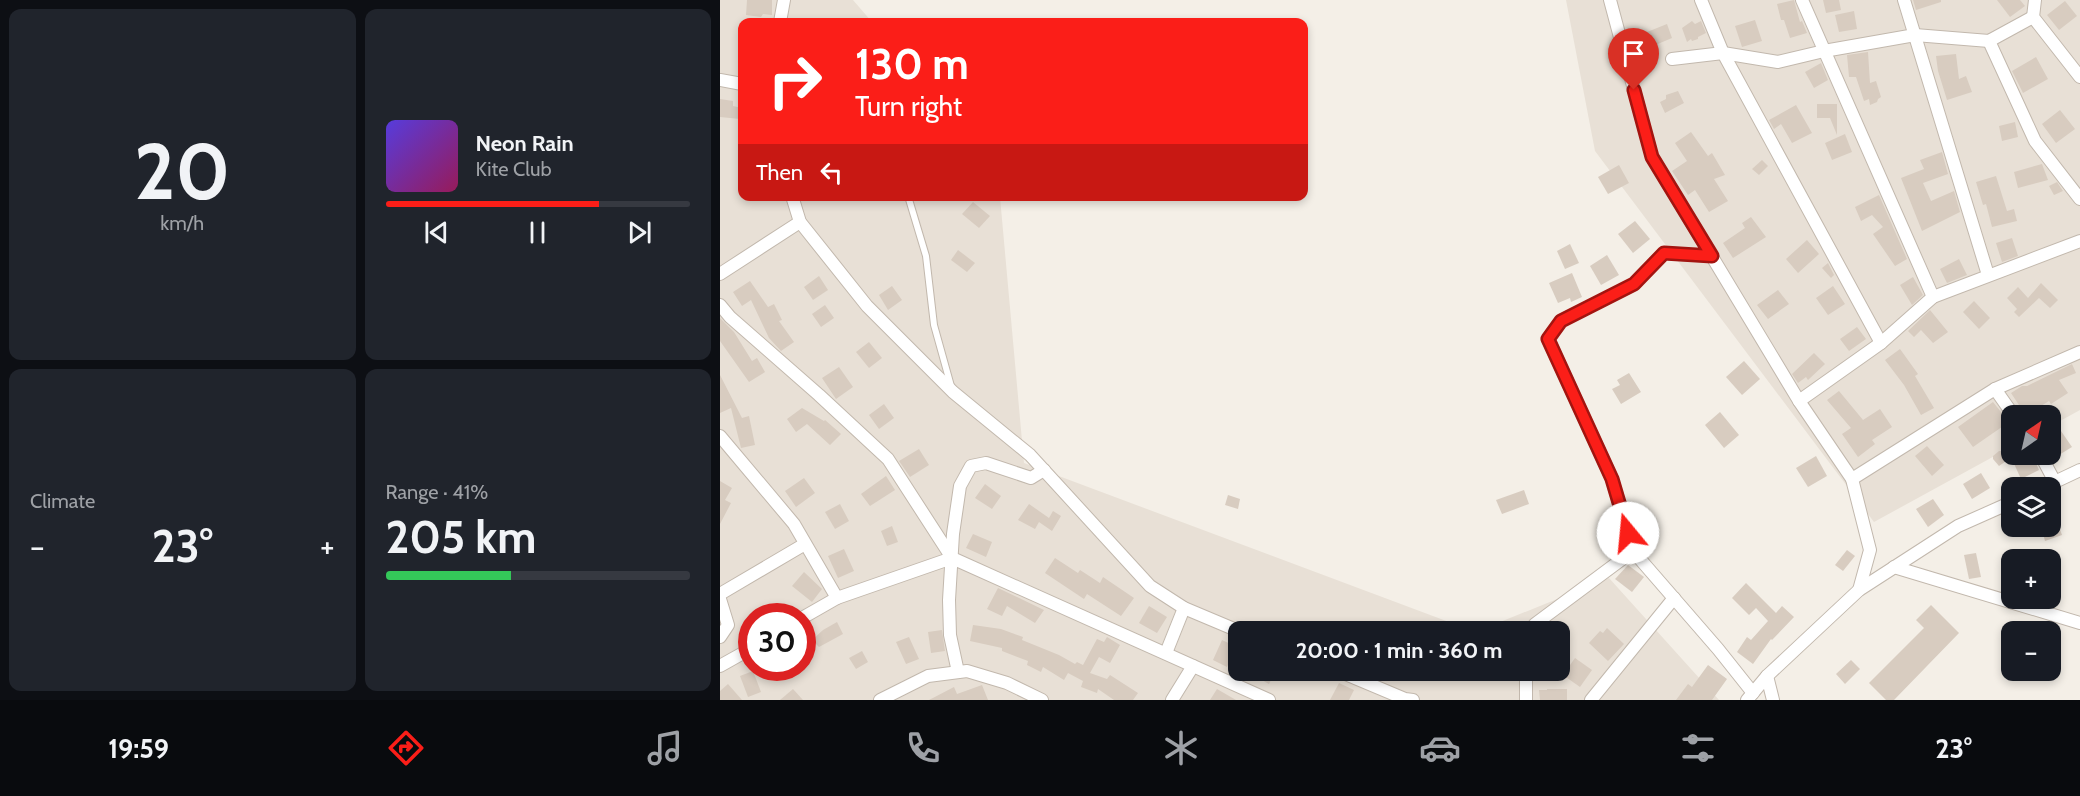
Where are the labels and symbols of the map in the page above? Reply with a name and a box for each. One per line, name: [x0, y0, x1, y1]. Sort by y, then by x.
pin: [1608, 28, 1659, 90]
north arrow: [2001, 405, 2061, 465]
position arrow: [1596, 501, 1660, 565]
speed limit sign: 30: [738, 603, 816, 681]

